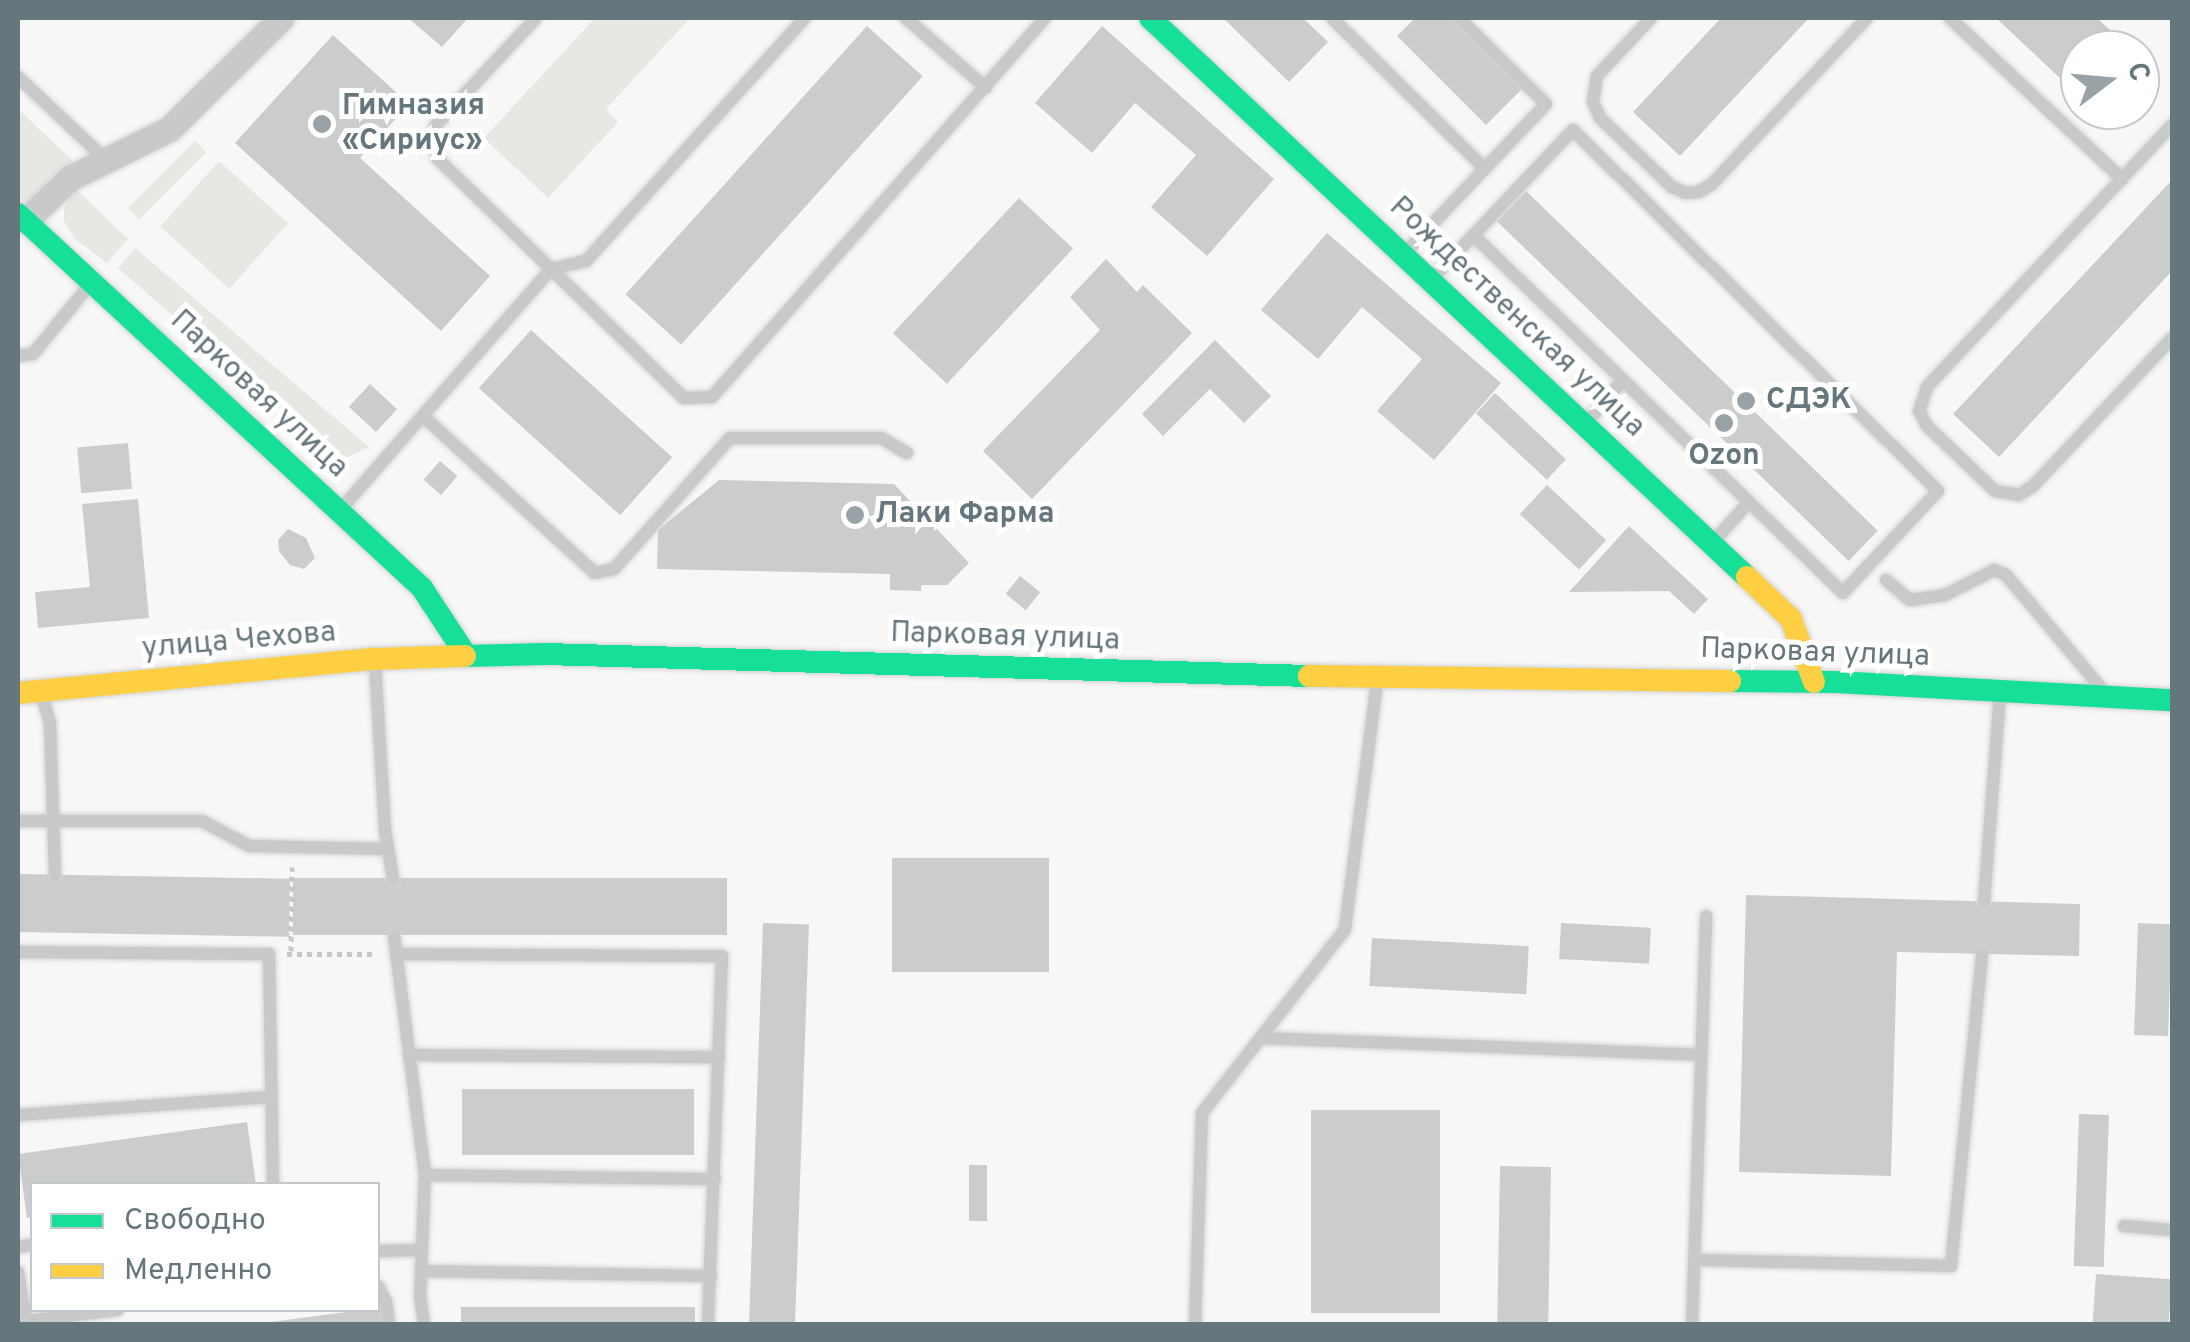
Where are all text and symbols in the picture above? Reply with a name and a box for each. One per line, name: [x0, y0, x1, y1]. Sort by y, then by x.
north arrow: [2060, 30, 2160, 130]
text: С: [2117, 59, 2157, 86]
place label: Гимназия «Сириус»: [342, 89, 485, 160]
marker: Гимназия «Сириус»: [311, 113, 333, 135]
street label: Рождественская улица: [1381, 190, 1651, 446]
street label: Парковая улица: [162, 304, 354, 486]
place label: СДЭК: [1766, 383, 1852, 419]
marker: СДЭК: [1735, 390, 1757, 412]
marker: Ozon: [1713, 412, 1735, 434]
place label: Ozon: [1688, 439, 1760, 475]
place label: Лаки Фарма: [875, 497, 1054, 533]
marker: Лаки Фарма: [844, 504, 866, 526]
street label: улица Чехова: [140, 616, 338, 668]
street label: Парковая улица: [890, 616, 1120, 660]
street label: Парковая улица: [1700, 632, 1930, 676]
legend: [30, 1182, 380, 1312]
text: Свободно: [124, 1203, 266, 1240]
text: Медленно: [124, 1253, 272, 1290]

